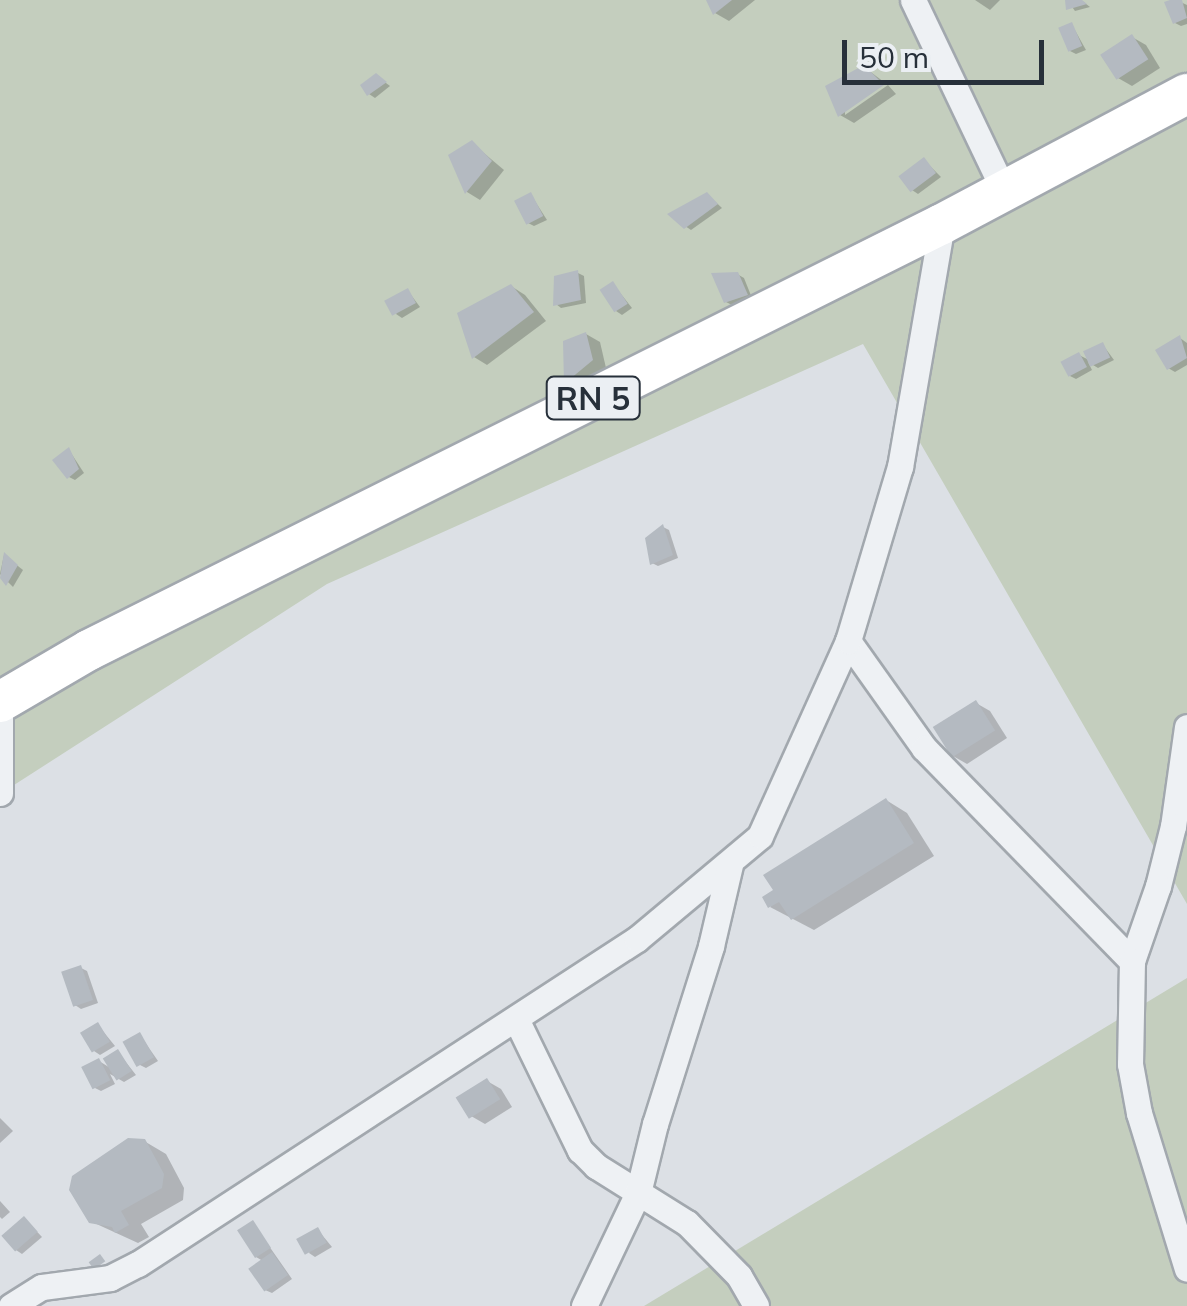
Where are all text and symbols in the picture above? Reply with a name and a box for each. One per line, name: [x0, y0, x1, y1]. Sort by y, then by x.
scale bar: [847, 20, 1050, 82]
text: 50 m: [859, 38, 929, 76]
road number: RN 5: [546, 371, 640, 425]

